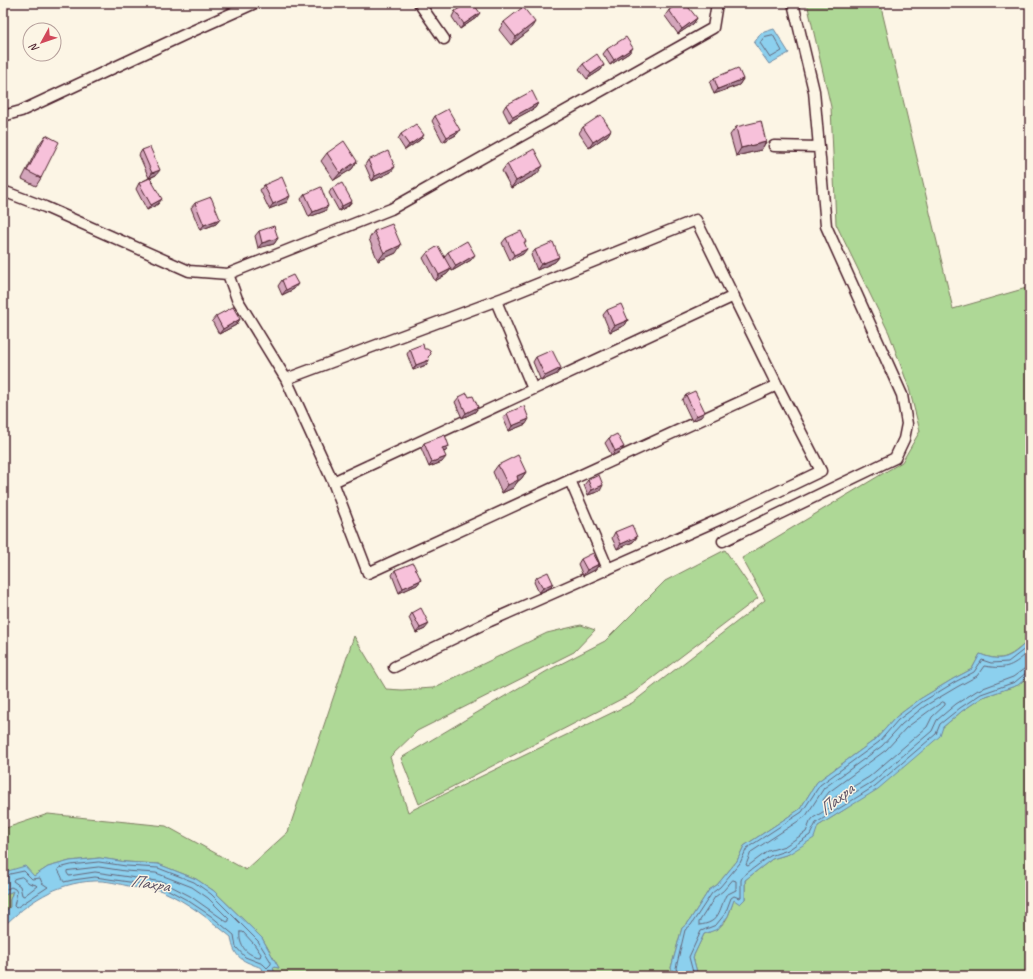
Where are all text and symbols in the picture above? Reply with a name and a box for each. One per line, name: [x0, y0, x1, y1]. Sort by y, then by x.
north arrow: [22, 22, 62, 62]
text: N: [25, 40, 42, 56]
water label: Пахра: [814, 777, 859, 820]
water label: Пахра: [129, 869, 173, 897]

